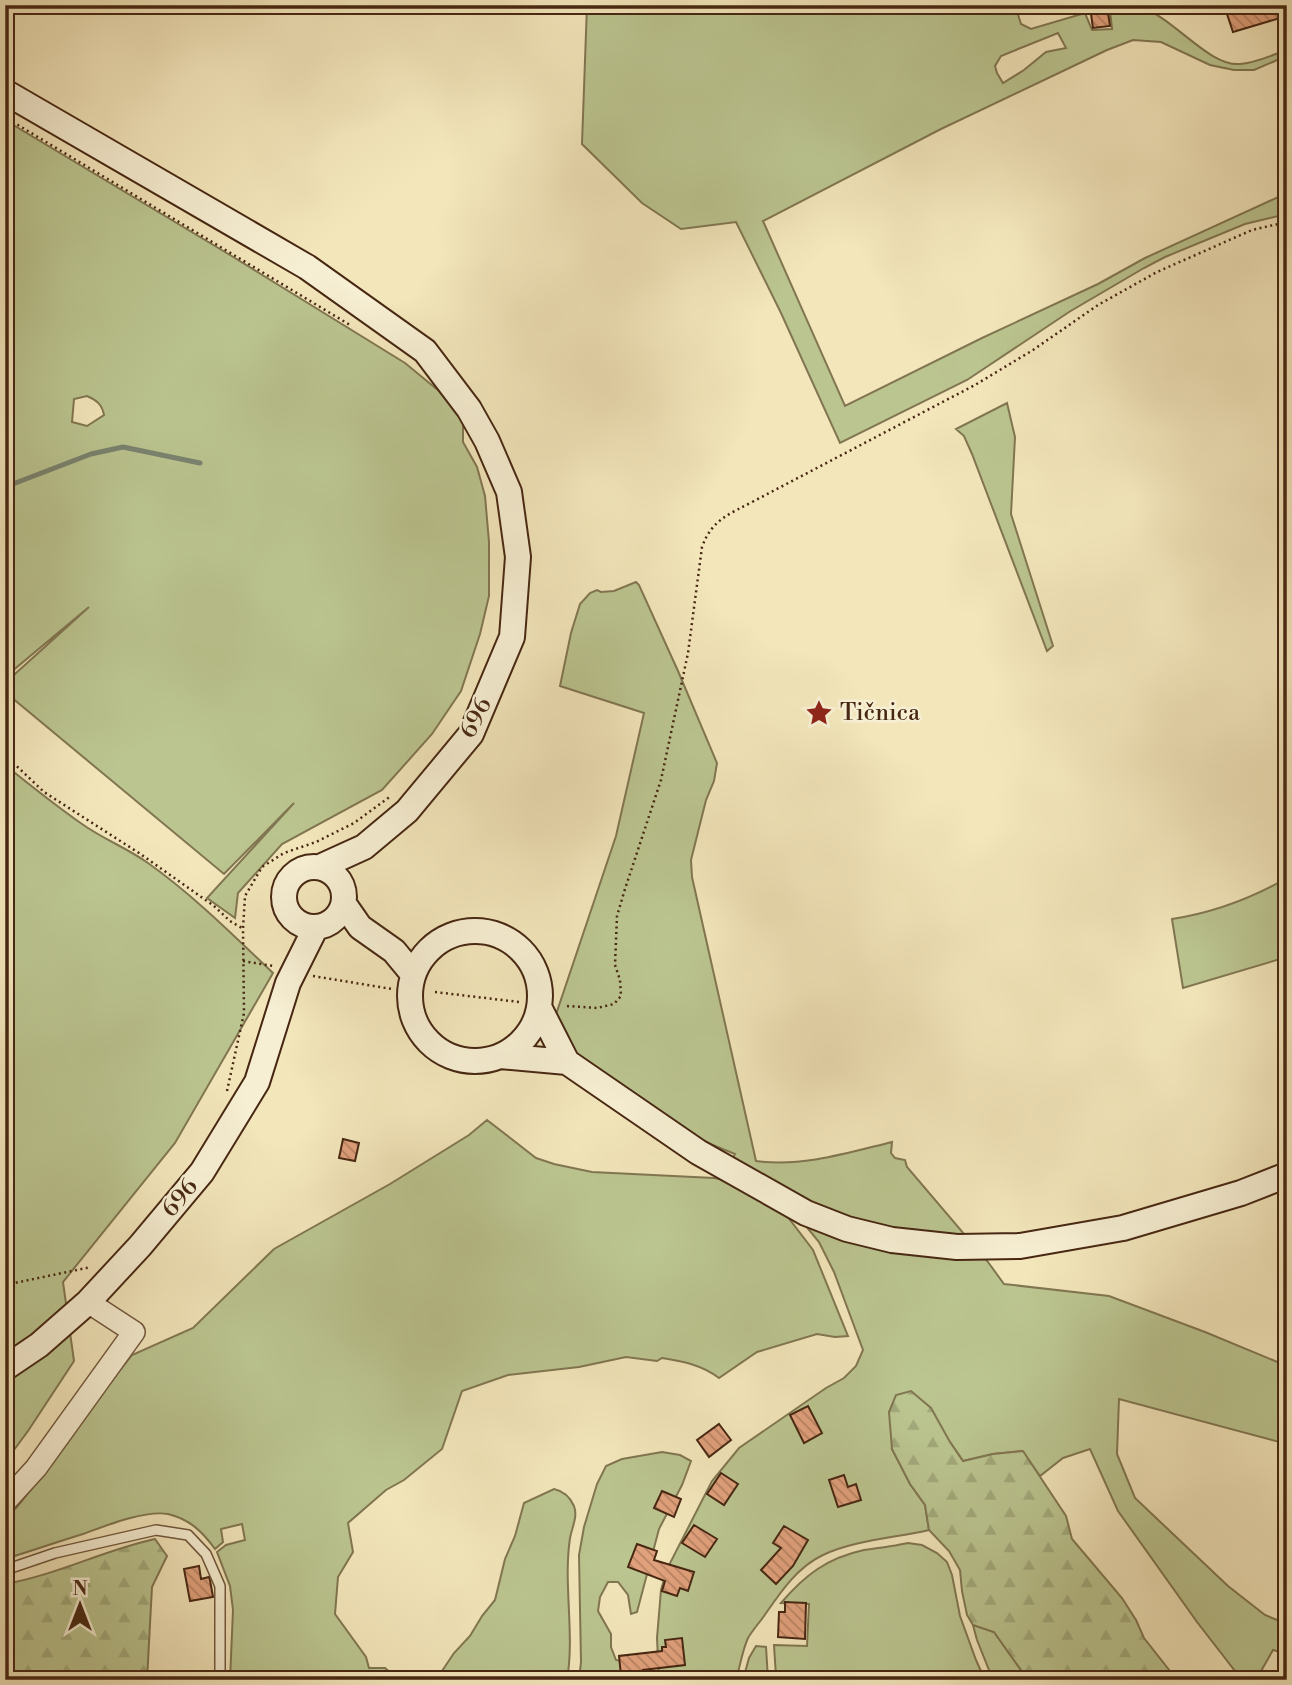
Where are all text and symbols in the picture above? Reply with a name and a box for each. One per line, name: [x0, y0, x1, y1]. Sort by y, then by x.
street label: 696: [454, 693, 498, 743]
place icon: Tičnica: [804, 698, 834, 728]
place label: Tičnica: [840, 699, 920, 727]
street label: 696: [156, 1173, 204, 1223]
north arrow: [46, 1570, 116, 1640]
text: N: [72, 1577, 88, 1601]

